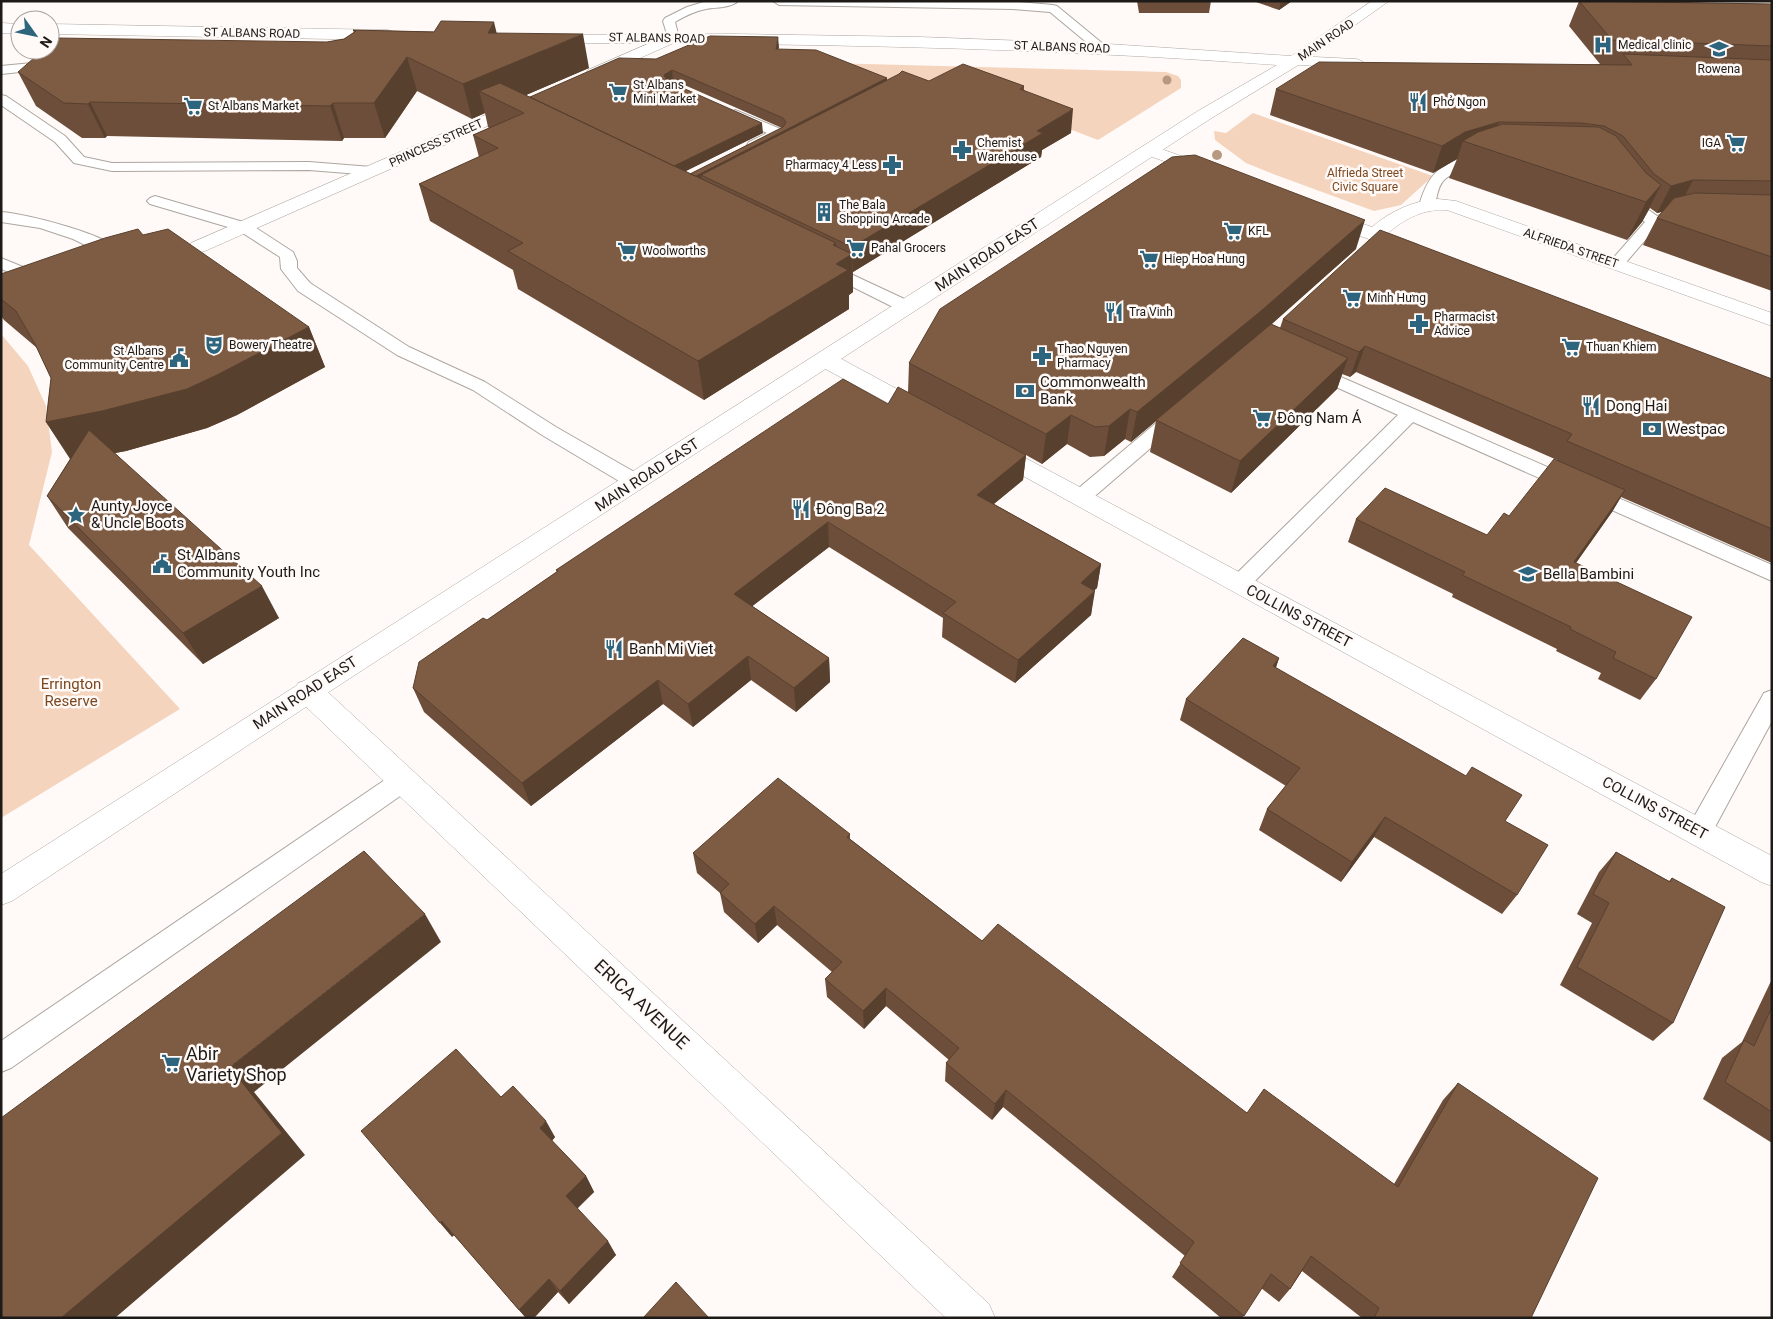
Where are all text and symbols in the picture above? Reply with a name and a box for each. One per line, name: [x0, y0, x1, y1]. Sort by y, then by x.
north arrow: [10, 10, 60, 60]
street label: MAIN ROAD: [1295, 16, 1357, 64]
street label: ST ALBANS ROAD: [204, 25, 300, 41]
street label: ST ALBANS ROAD: [609, 30, 705, 46]
text: N: [36, 34, 55, 51]
hospital icon: Medical clinic: [1592, 34, 1614, 56]
street label: ST ALBANS ROAD: [1014, 38, 1111, 56]
place label: Medical clinic: [1618, 38, 1691, 52]
school or university icon: Rowena: [1708, 38, 1730, 60]
place label: Rowena: [1698, 62, 1740, 76]
place label: St Albans Mini Market: [633, 78, 696, 106]
supermarket icon: St Albans Mini Market: [607, 81, 629, 103]
restaurant icon: Phở Ngon: [1407, 91, 1429, 113]
supermarket icon: St Albans Market: [182, 95, 204, 117]
place label: Phở Ngon: [1433, 95, 1486, 109]
place label: St Albans Market: [208, 99, 299, 113]
street label: PRINCESS STREET: [387, 116, 485, 170]
supermarket icon: IGA: [1725, 132, 1747, 154]
place label: Chemist Warehouse: [977, 136, 1037, 164]
place label: IGA: [1702, 136, 1721, 150]
pharmacy icon: Chemist Warehouse: [951, 139, 973, 161]
pharmacy icon: Pharmacy 4 Less: [881, 154, 903, 176]
place label: Pharmacy 4 Less: [785, 158, 877, 172]
park label: Alfrieda Street Civic Square: [1327, 166, 1403, 194]
place label: The Bala Shopping Arcade: [839, 198, 930, 226]
building icon: The Bala Shopping Arcade: [813, 201, 835, 223]
street label: MAIN ROAD EAST: [932, 215, 1042, 295]
supermarket icon: KFL: [1222, 220, 1244, 242]
place label: KFL: [1248, 224, 1269, 238]
street label: ALFRIEDA STREET: [1522, 225, 1620, 271]
supermarket icon: Pahal Grocers: [845, 237, 867, 259]
supermarket icon: Woolworths: [616, 240, 638, 262]
place label: Pahal Grocers: [871, 241, 946, 255]
place label: Woolworths: [642, 244, 706, 258]
supermarket icon: Hiep Hoa Hung: [1138, 248, 1160, 270]
place label: Hiep Hoa Hung: [1164, 252, 1245, 266]
supermarket icon: Minh Hưng: [1341, 287, 1363, 309]
place label: Minh Hưng: [1367, 291, 1426, 305]
restaurant icon: Tra Vinh: [1103, 301, 1125, 323]
place label: Tra Vinh: [1129, 305, 1173, 319]
place label: Pharmacist Advice: [1434, 310, 1495, 338]
pharmacy icon: Pharmacist Advice: [1408, 313, 1430, 335]
theatre icon: Bowery Theatre: [203, 334, 225, 356]
supermarket icon: Thuan Khiem: [1560, 336, 1582, 358]
place label: Bowery Theatre: [229, 338, 312, 352]
place label: Thuan Khiem: [1586, 340, 1656, 354]
place label: Thao Nguyen Pharmacy: [1057, 342, 1128, 370]
place label: St Albans Community Centre: [65, 344, 164, 372]
pharmacy icon: Thao Nguyen Pharmacy: [1031, 345, 1053, 367]
public building icon: St Albans Community Centre: [168, 347, 190, 369]
place label: Commonwealth Bank: [1040, 373, 1146, 408]
bank icon: Commonwealth Bank: [1014, 380, 1036, 402]
restaurant icon: Dong Hai: [1580, 395, 1602, 417]
place label: Dong Hai: [1606, 397, 1667, 415]
supermarket icon: Đông Nam Á: [1251, 407, 1273, 429]
place label: Đông Nam Á: [1277, 409, 1362, 427]
bank icon: Westpac: [1641, 418, 1663, 440]
place label: Westpac: [1667, 420, 1725, 438]
street label: MAIN ROAD EAST: [592, 435, 702, 515]
place label: Aunty Joyce & Uncle Boots: [91, 497, 184, 532]
restaurant icon: Đông Ba 2: [790, 498, 812, 520]
place label: Đông Ba 2: [816, 500, 885, 518]
place icon: Aunty Joyce & Uncle Boots: [65, 504, 87, 526]
place label: St Albans Community Youth Inc: [177, 546, 320, 581]
public building icon: St Albans Community Youth Inc: [151, 553, 173, 575]
school or university icon: Bella Bambini: [1517, 563, 1539, 585]
place label: Bella Bambini: [1543, 565, 1634, 583]
street label: COLLINS STREET: [1243, 581, 1355, 651]
restaurant icon: Banh Mi Viet: [603, 638, 625, 660]
place label: Banh Mi Viet: [629, 640, 713, 658]
street label: MAIN ROAD EAST: [250, 653, 360, 733]
park label: Errington Reserve: [41, 675, 101, 710]
street label: COLLINS STREET: [1599, 773, 1711, 843]
street label: ERICA AVENUE: [590, 955, 694, 1053]
place label: Abir Variety Shop: [186, 1043, 287, 1085]
supermarket icon: Abir Variety Shop: [160, 1052, 182, 1074]

